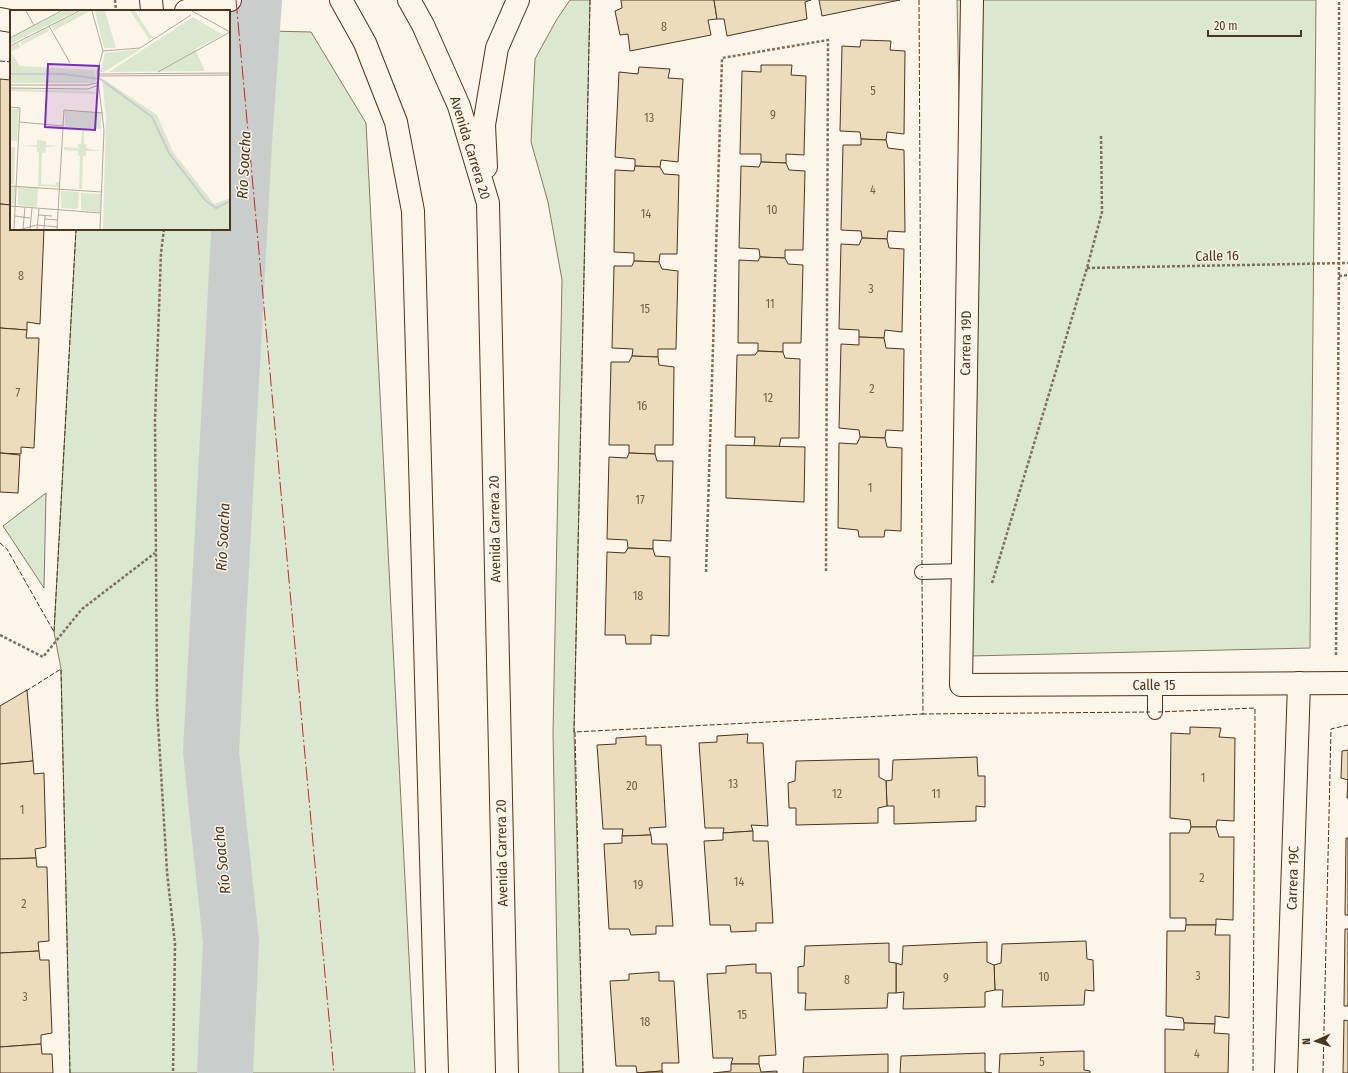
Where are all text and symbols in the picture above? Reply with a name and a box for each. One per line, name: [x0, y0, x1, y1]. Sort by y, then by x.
inset map: [10, 10, 230, 230]
scale bar: [1208, 12, 1301, 38]
text: 20 m: [1214, 19, 1238, 33]
house number: 8: [661, 20, 667, 34]
house number: 5: [870, 84, 876, 98]
street label: Avenida Carrera 20: [446, 94, 494, 202]
house number: 9: [770, 108, 776, 122]
house number: 13: [644, 111, 654, 125]
water label: Río Soacha: [233, 130, 255, 200]
house number: 4: [870, 183, 876, 197]
house number: 10: [767, 203, 777, 217]
house number: 14: [641, 207, 651, 221]
street label: Calle 16: [1195, 247, 1239, 265]
house number: 8: [18, 269, 24, 283]
house number: 3: [868, 282, 874, 296]
house number: 11: [765, 297, 775, 311]
house number: 15: [640, 302, 651, 316]
street label: Carrera 19D: [957, 310, 975, 376]
house number: 2: [869, 382, 875, 396]
house number: 7: [16, 386, 21, 400]
house number: 12: [763, 391, 773, 405]
house number: 16: [637, 399, 647, 413]
street label: Avenida Carrera 20: [486, 475, 504, 583]
house number: 1: [868, 481, 872, 495]
house number: 17: [635, 493, 645, 507]
water label: Río Soacha: [212, 502, 234, 572]
house number: 18: [633, 589, 643, 603]
street label: Calle 15: [1132, 677, 1176, 694]
house number: 1: [1201, 771, 1205, 785]
house number: 13: [728, 777, 738, 791]
house number: 20: [626, 779, 638, 793]
house number: 12: [832, 787, 842, 801]
house number: 11: [931, 787, 941, 801]
street label: Avenida Carrera 20: [493, 799, 511, 907]
house number: 1: [20, 803, 24, 817]
water label: Río Soacha: [209, 825, 235, 895]
street label: Carrera 19C: [1283, 846, 1303, 910]
house number: 2: [1199, 871, 1205, 885]
house number: 14: [734, 875, 744, 889]
house number: 19: [633, 878, 643, 892]
house number: 2: [21, 897, 27, 911]
house number: 3: [1195, 969, 1201, 983]
house number: 10: [1039, 970, 1049, 984]
house number: 9: [943, 971, 949, 985]
house number: 8: [844, 973, 850, 987]
house number: 3: [22, 990, 28, 1004]
house number: 15: [737, 1008, 748, 1022]
house number: 18: [640, 1015, 650, 1029]
north arrow: [1296, 1021, 1336, 1061]
text: N: [1300, 1038, 1313, 1045]
house number: 4: [1194, 1047, 1200, 1061]
house number: 5: [1039, 1055, 1045, 1069]

